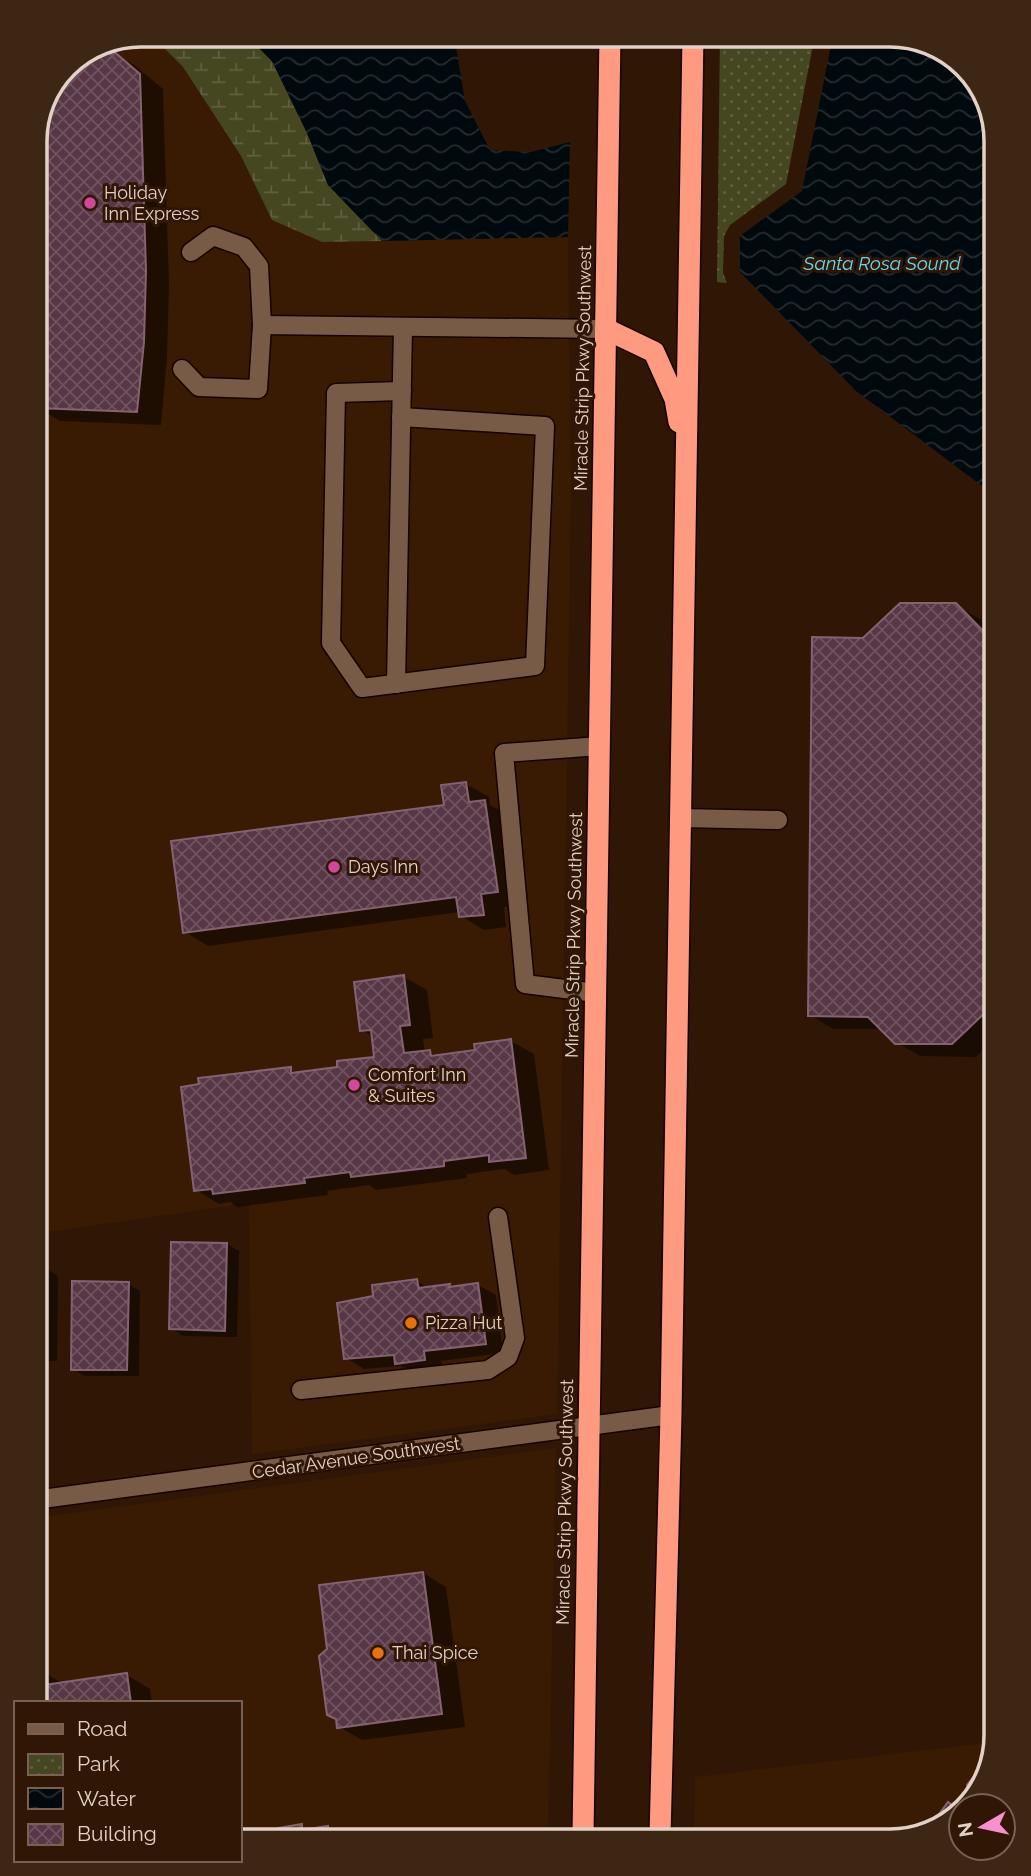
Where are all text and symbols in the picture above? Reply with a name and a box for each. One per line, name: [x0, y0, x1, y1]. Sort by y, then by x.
place label: Holiday Inn Express: [104, 182, 199, 224]
marker: Holiday Inn Express: [82, 195, 98, 211]
street label: Miracle Strip Pkwy Southwest: [570, 245, 595, 491]
water label: Santa Rosa Sound: [802, 252, 961, 274]
street label: Miracle Strip Pkwy Southwest: [561, 812, 586, 1058]
place label: Days Inn: [348, 856, 419, 877]
marker: Days Inn: [326, 859, 342, 875]
place label: Comfort Inn & Suites: [368, 1064, 466, 1106]
marker: Comfort Inn & Suites: [346, 1077, 362, 1093]
place label: Pizza Hut: [425, 1312, 502, 1333]
marker: Pizza Hut: [403, 1315, 419, 1331]
street label: Miracle Strip Pkwy Southwest: [552, 1379, 577, 1625]
street label: Cedar Avenue Southwest: [251, 1433, 461, 1483]
place label: Thai Spice: [392, 1642, 479, 1663]
marker: Thai Spice: [370, 1645, 386, 1661]
legend: [14, 1701, 242, 1862]
text: Road: [77, 1716, 127, 1741]
text: Park: [77, 1751, 120, 1776]
text: Water: [77, 1786, 136, 1811]
north arrow: [947, 1792, 1017, 1862]
text: Building: [77, 1821, 157, 1846]
text: N: [953, 1821, 977, 1839]

